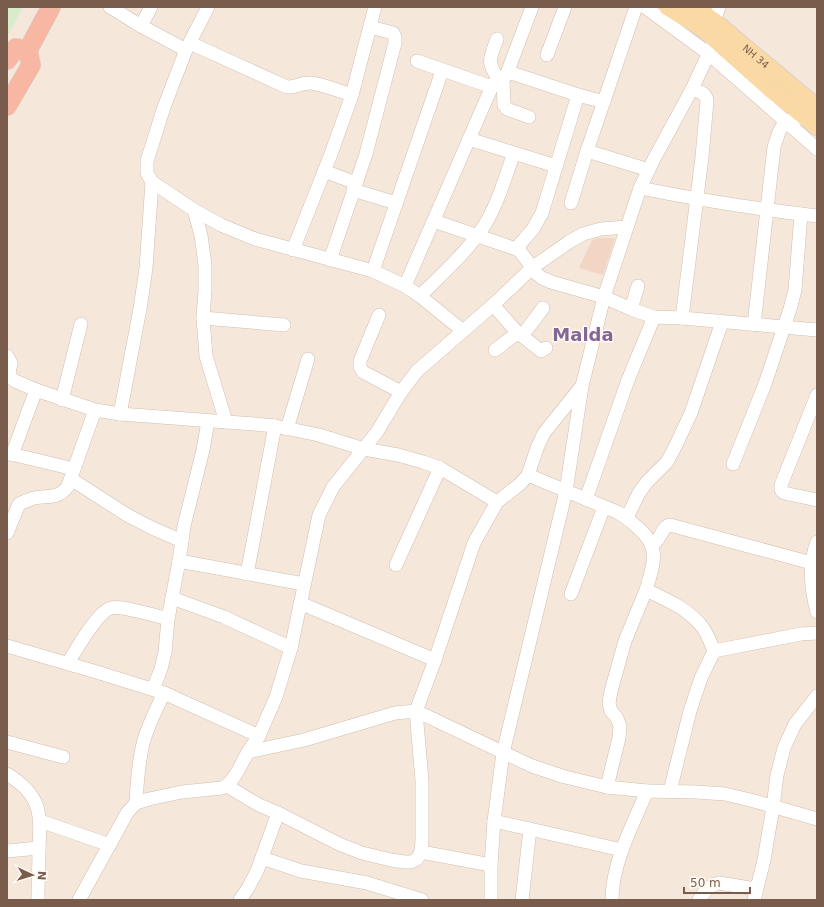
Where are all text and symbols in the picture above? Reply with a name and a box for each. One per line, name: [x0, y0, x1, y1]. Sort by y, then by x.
street label: NH 34: [740, 42, 771, 71]
district label: Malda: [552, 324, 614, 345]
north arrow: [12, 855, 52, 895]
scale bar: [684, 869, 750, 895]
text: N: [35, 871, 48, 881]
text: 50 m: [690, 876, 721, 890]

